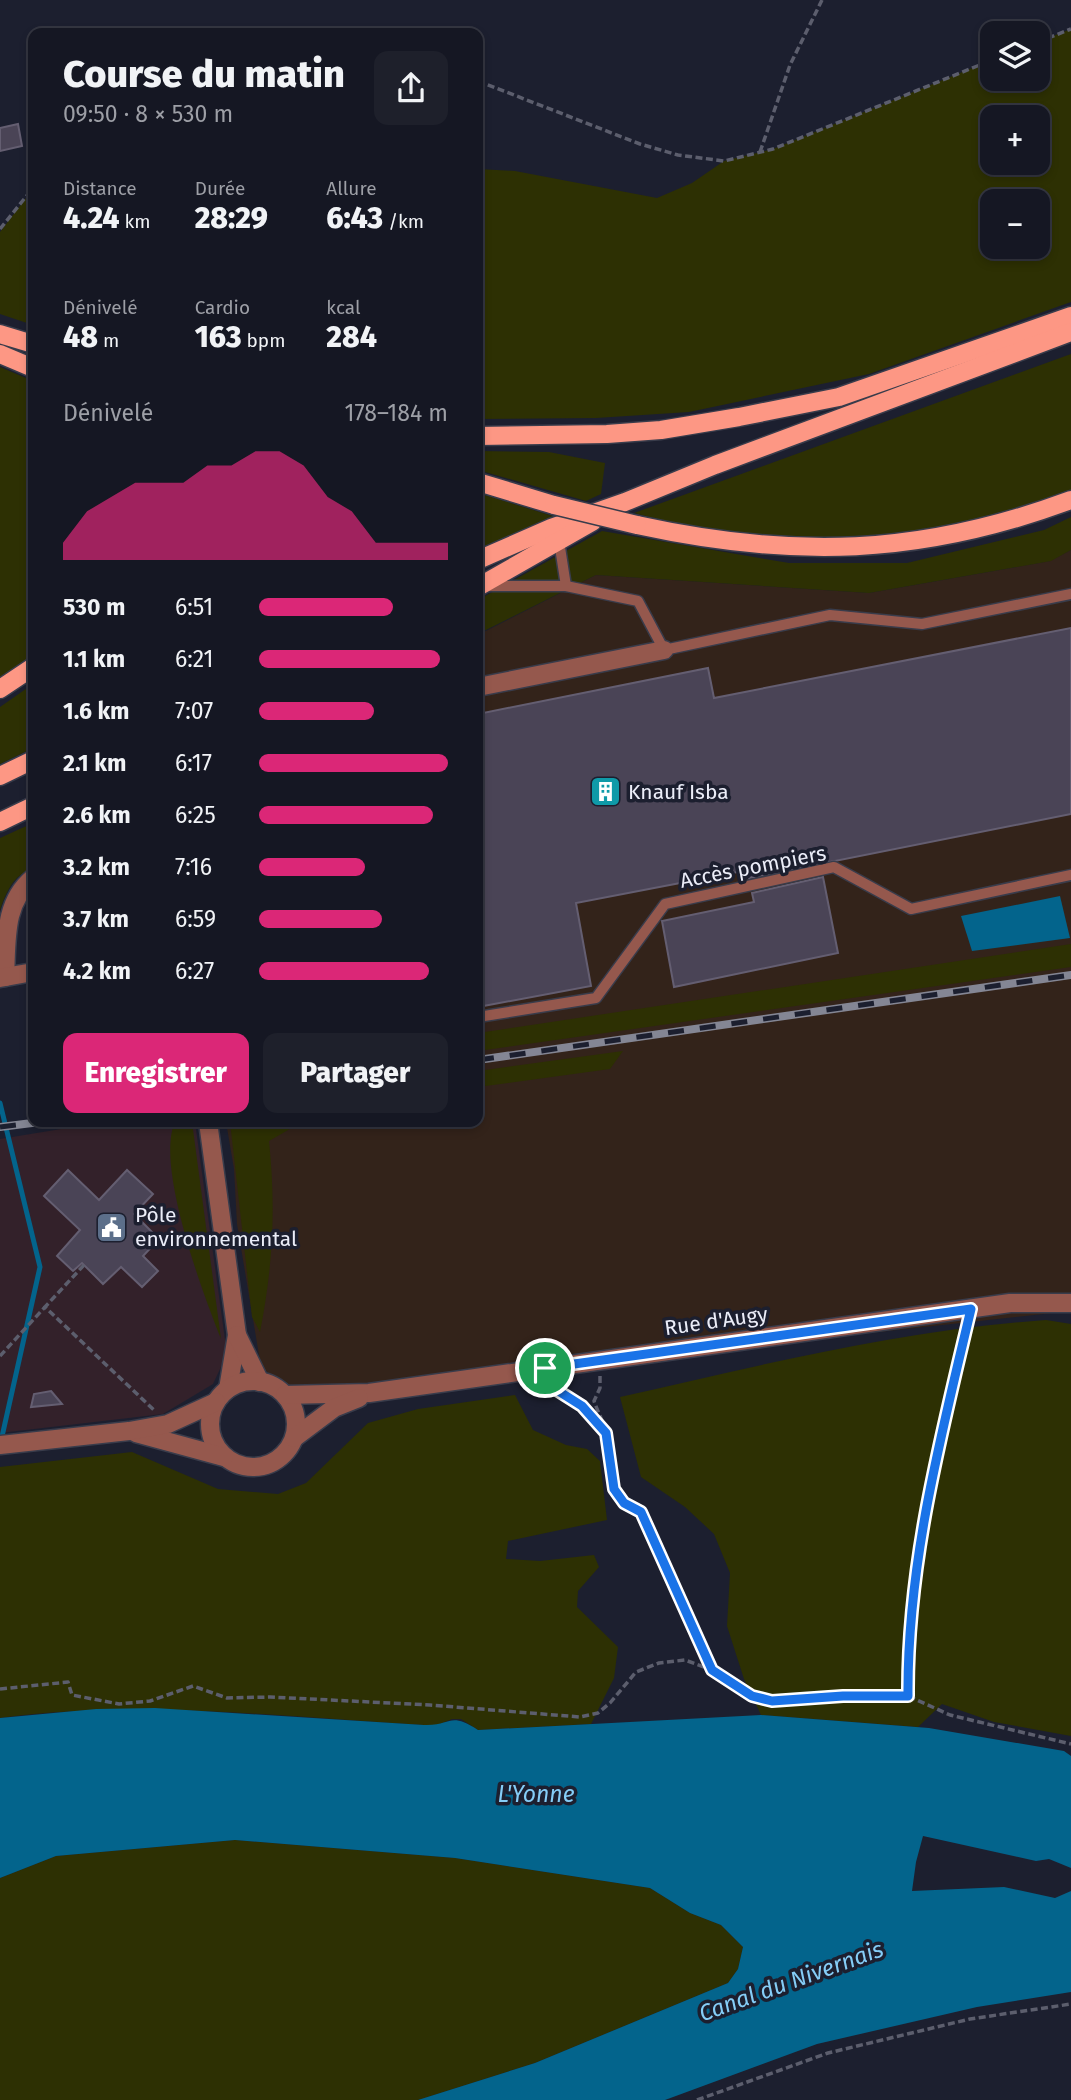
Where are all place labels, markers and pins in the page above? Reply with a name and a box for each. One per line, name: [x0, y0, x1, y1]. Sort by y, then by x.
building icon: Knauf Isba: [588, 775, 622, 809]
place label: Knauf Isba: [628, 779, 729, 805]
place label: Pôle environnemental: [135, 1202, 297, 1252]
public building icon: Pôle environnemental: [95, 1210, 129, 1244]
pin: [515, 1338, 575, 1398]

